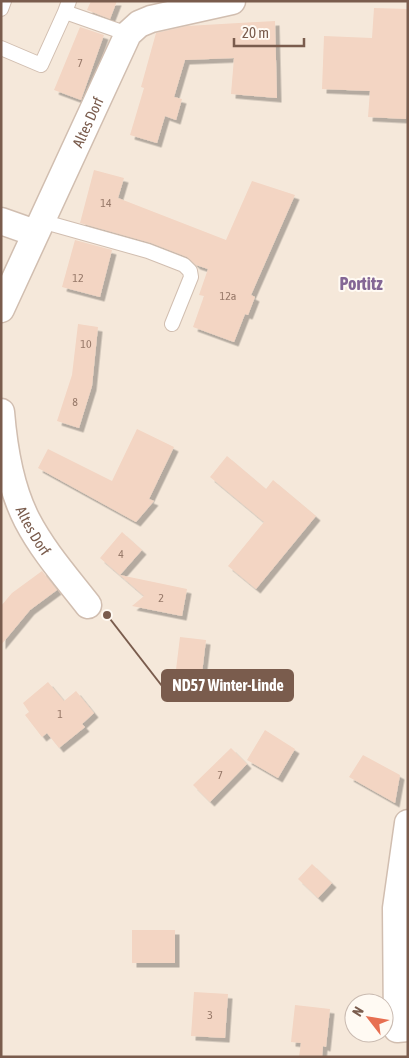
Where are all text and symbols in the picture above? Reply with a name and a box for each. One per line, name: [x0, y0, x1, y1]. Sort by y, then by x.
scale bar: [234, 15, 304, 47]
text: 20 m: [242, 24, 269, 41]
house number: 7: [77, 56, 83, 70]
street label: Altes Dorf: [68, 94, 106, 150]
house number: 14: [100, 196, 112, 210]
house number: 12: [72, 271, 84, 285]
district label: Portitz: [339, 273, 383, 294]
house number: 12a: [220, 289, 236, 303]
house number: 10: [80, 337, 92, 351]
house number: 8: [72, 395, 78, 409]
street label: Altes Dorf: [13, 503, 55, 558]
house number: 4: [118, 547, 124, 561]
house number: 2: [158, 591, 164, 605]
callout: ND57 Winter-Linde: [162, 670, 293, 701]
text: ND57 Winter-Linde: [172, 676, 284, 694]
house number: 1: [57, 707, 63, 721]
house number: 7: [217, 768, 223, 782]
north arrow: [344, 993, 394, 1043]
text: N: [349, 1004, 367, 1019]
house number: 3: [207, 1008, 213, 1022]

